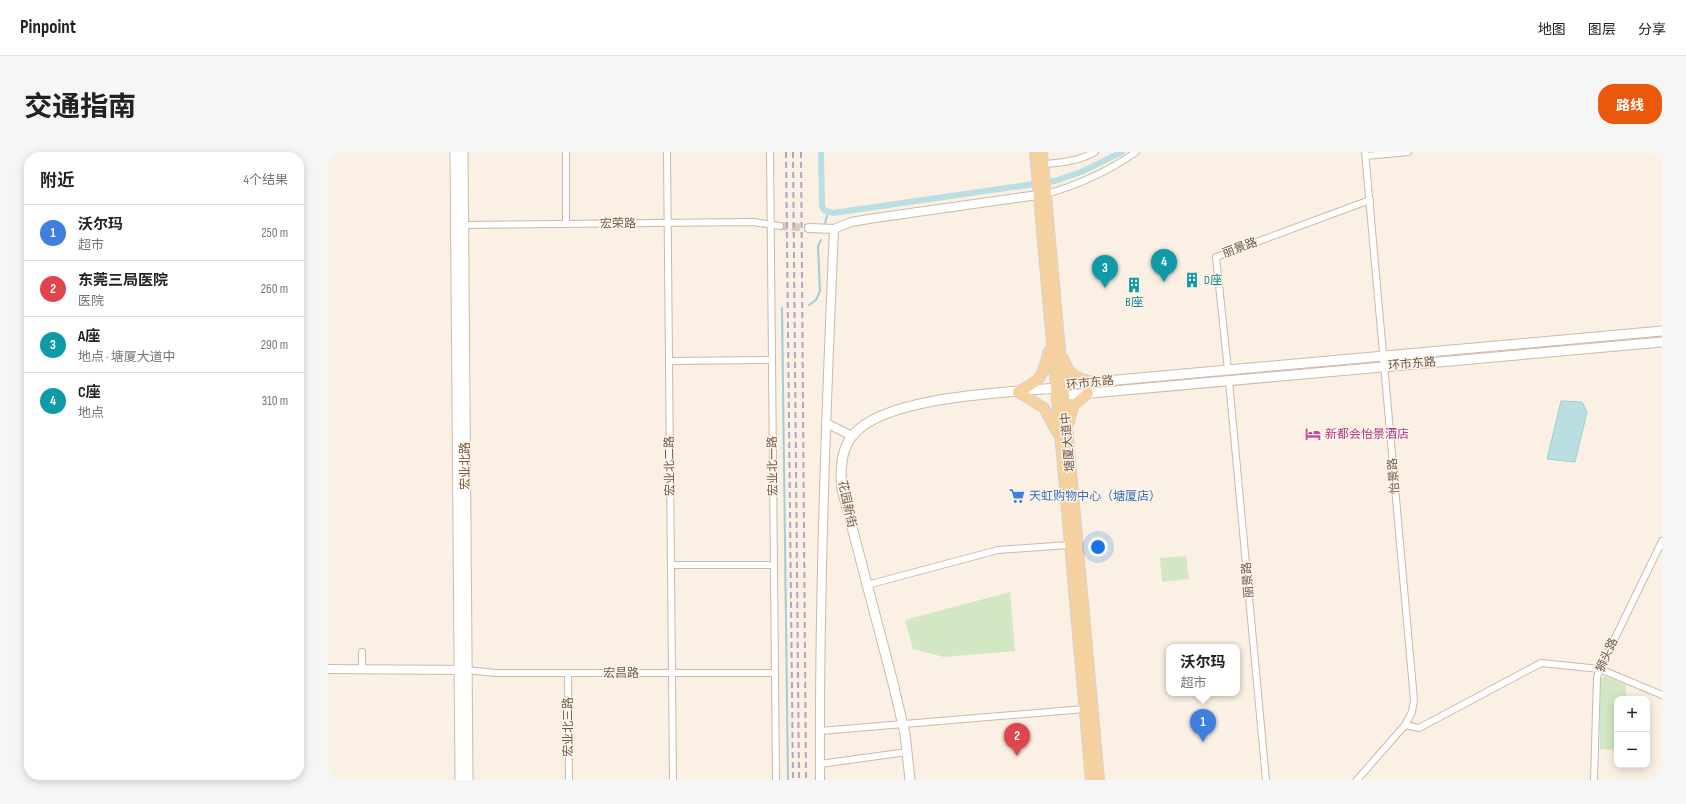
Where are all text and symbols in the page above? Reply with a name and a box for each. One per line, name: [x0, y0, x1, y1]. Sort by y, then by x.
text: Pinpoint: [20, 16, 76, 39]
text: 地图: [1538, 21, 1566, 38]
text: 图层: [1588, 21, 1616, 38]
text: 分享: [1638, 21, 1666, 38]
button: 路线: [1598, 84, 1662, 124]
text: 交通指南: [24, 91, 136, 124]
text: 附近: [40, 171, 74, 191]
text: 4个结果: [244, 172, 288, 188]
text: 沃尔玛: [78, 215, 123, 234]
street label: 宏荣路: [600, 216, 636, 232]
text: 1: [50, 225, 56, 241]
text: 250 m: [261, 225, 288, 241]
street label: 丽景路: [1221, 235, 1259, 261]
text: 超市: [78, 237, 104, 253]
pin: 4: [1151, 249, 1177, 282]
pin: 3: [1092, 255, 1118, 288]
text: 东莞三局医院: [78, 271, 168, 290]
building icon: D座: [1183, 271, 1201, 289]
place label: D座: [1204, 273, 1222, 288]
building icon: B座: [1125, 276, 1143, 294]
text: 2: [50, 281, 56, 297]
text: 260 m: [261, 281, 288, 297]
text: 医院: [78, 293, 104, 309]
place label: B座: [1125, 295, 1143, 310]
text: A座: [78, 327, 100, 346]
text: 3: [50, 337, 56, 353]
text: 290 m: [261, 337, 288, 353]
text: 地点 · 塘厦大道中: [78, 349, 176, 365]
street label: 环市东路: [1387, 354, 1437, 374]
street label: 环市东路: [1065, 373, 1115, 393]
text: C座: [78, 383, 101, 402]
text: 4: [50, 393, 56, 409]
text: 310 m: [262, 393, 288, 409]
text: 地点: [78, 405, 104, 421]
street label: 塘厦大道中: [1058, 411, 1078, 473]
hotel icon: 新都会怡景酒店: [1304, 425, 1322, 443]
place label: 新都会怡景酒店: [1325, 427, 1409, 442]
street label: 宏业北二路: [662, 436, 678, 496]
street label: 宏业北一路: [765, 436, 781, 496]
street label: 宏业北路: [458, 442, 473, 490]
street label: 怡景路: [1385, 457, 1403, 495]
street label: 花园新街: [835, 479, 859, 529]
supermarket icon: 天虹购物中心（塘厦店）: [1008, 487, 1026, 505]
place label: 天虹购物中心（塘厦店）: [1029, 489, 1161, 504]
your location: [1088, 537, 1108, 557]
street label: 丽景路: [1239, 561, 1257, 599]
street label: 狮头路: [1593, 635, 1621, 675]
popup: [1166, 644, 1240, 696]
text: 沃尔玛: [1180, 653, 1226, 672]
street label: 宏昌路: [603, 666, 639, 681]
text: 超市: [1180, 675, 1207, 691]
map controls: [1614, 696, 1650, 768]
button: +: [1614, 696, 1650, 732]
street label: 宏业北三路: [561, 697, 576, 757]
pin: 1: [1190, 709, 1216, 742]
pin: 2: [1004, 723, 1030, 756]
button: −: [1614, 732, 1650, 768]

